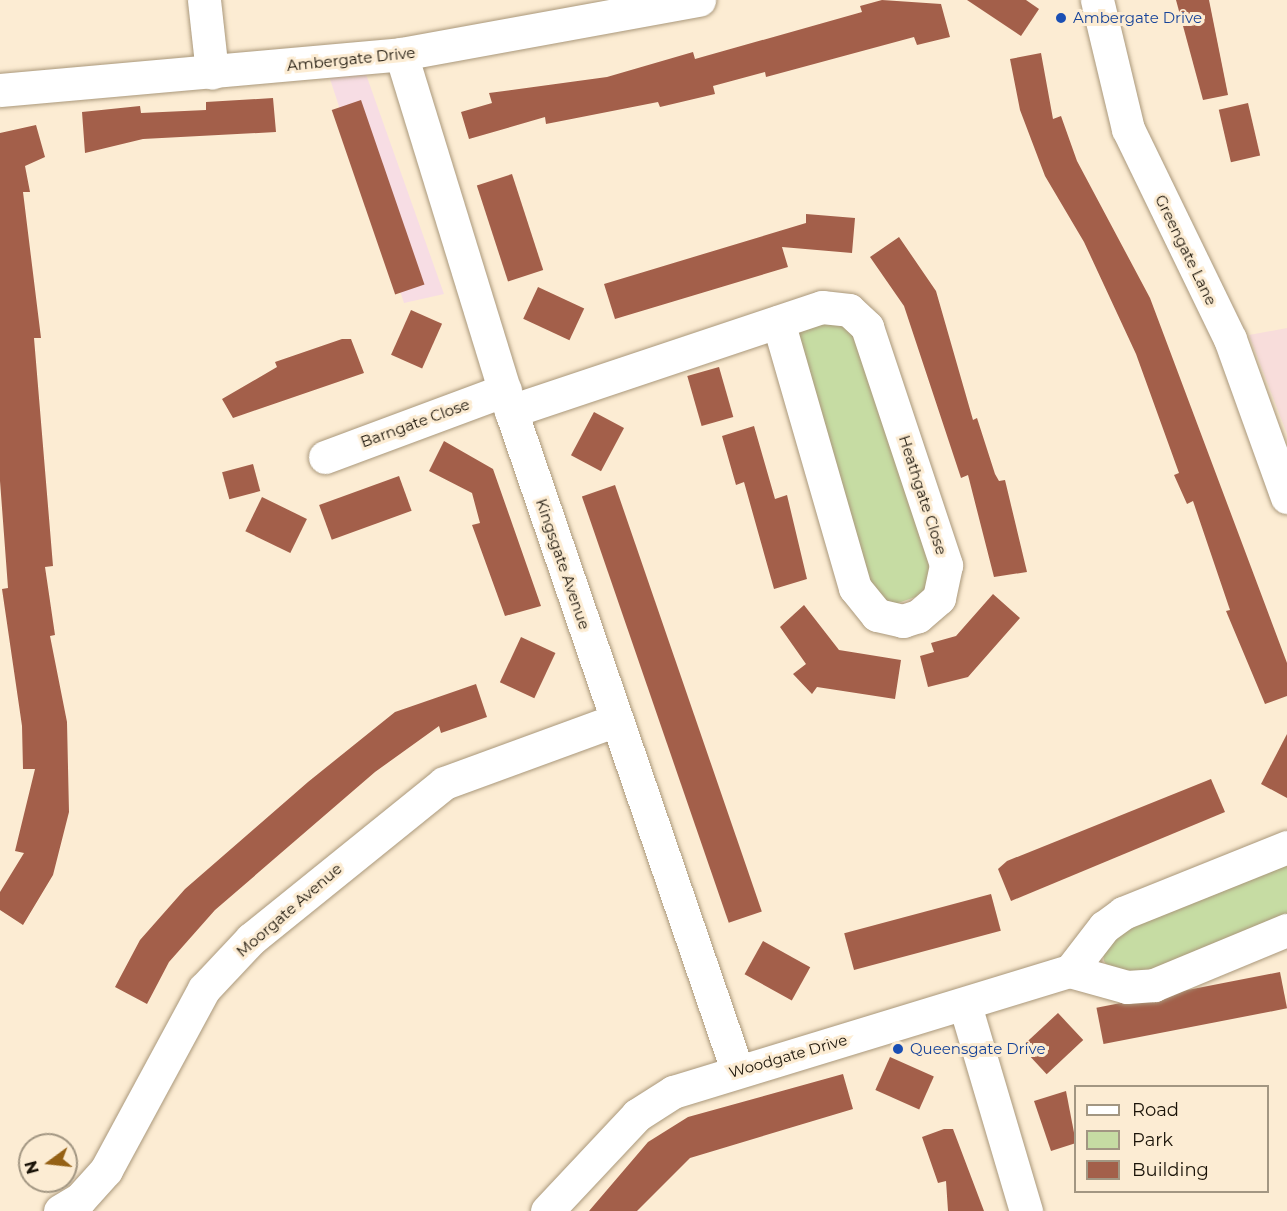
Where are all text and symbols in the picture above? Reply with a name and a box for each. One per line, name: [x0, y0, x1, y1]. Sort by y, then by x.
place label: Ambergate Drive: [1073, 9, 1202, 27]
marker: Ambergate Drive: [1054, 11, 1068, 25]
street label: Ambergate Drive: [286, 43, 416, 75]
street label: Greengate Lane: [1152, 192, 1220, 308]
street label: Barngate Close: [358, 395, 472, 451]
street label: Heathgate Close: [895, 433, 951, 557]
street label: Kingsgate Avenue: [532, 496, 594, 632]
street label: Moorgate Avenue: [233, 859, 345, 961]
street label: Woodgate Drive: [727, 1031, 849, 1081]
place label: Queensgate Drive: [910, 1040, 1045, 1058]
marker: Queensgate Drive: [891, 1042, 905, 1056]
legend: [1074, 1085, 1269, 1193]
text: Road: [1132, 1099, 1179, 1121]
text: Park: [1132, 1129, 1173, 1151]
north arrow: [18, 1133, 78, 1193]
text: N: [21, 1159, 43, 1176]
text: Building: [1132, 1159, 1209, 1181]

